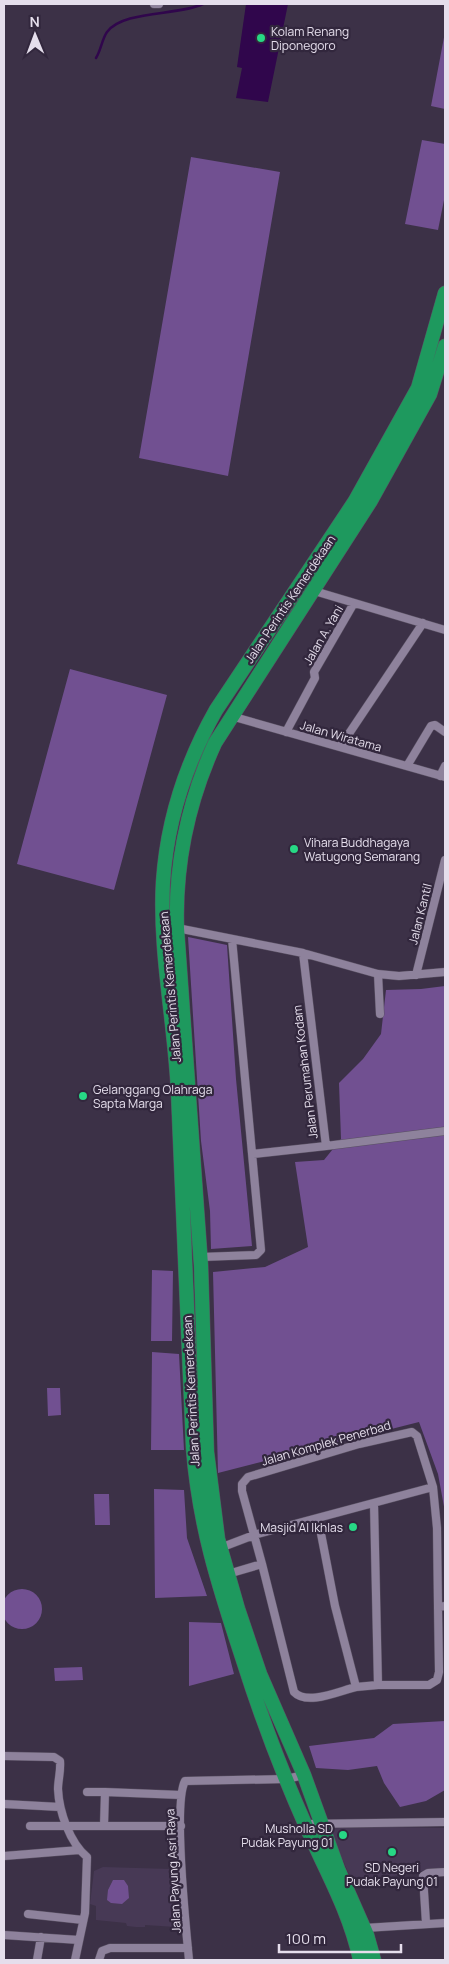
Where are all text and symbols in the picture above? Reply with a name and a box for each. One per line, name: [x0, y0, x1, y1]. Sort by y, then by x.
north arrow: [10, 10, 60, 60]
text: N: [30, 12, 40, 31]
place label: Kolam Renang Diponegoro: [271, 23, 349, 54]
marker: Kolam Renang Diponegoro: [255, 32, 267, 44]
street label: Jalan Perintis Kemerdekaan: [241, 531, 339, 667]
street label: Jalan A. Yani: [299, 602, 347, 668]
street label: Jalan Wiratama: [298, 716, 384, 756]
place label: Vihara Buddhagaya Watugong Semarang: [304, 834, 420, 865]
marker: Vihara Buddhagaya Watugong Semarang: [288, 843, 300, 855]
street label: Jalan Kantil: [404, 882, 436, 946]
street label: Jalan Perintis Kemerdekaan: [155, 911, 185, 1063]
street label: Jalan Perumahan Kodam: [288, 1004, 322, 1140]
place label: Gelanggang Olahraga Sapta Marga: [93, 1081, 212, 1112]
marker: Gelanggang Olahraga Sapta Marga: [77, 1090, 89, 1102]
street label: Jalan Perintis Kemerdekaan: [179, 1315, 203, 1467]
street label: Jalan Komplek Penerbad: [259, 1416, 393, 1470]
place label: Masjid Al Ikhlas: [260, 1519, 343, 1536]
marker: Masjid Al Ikhlas: [347, 1521, 359, 1533]
street label: Jalan Payung Asri Raya: [161, 1808, 185, 1934]
place label: Musholla SD Pudak Payung 01: [241, 1820, 333, 1851]
marker: Musholla SD Pudak Payung 01: [337, 1829, 349, 1841]
marker: SD Negeri Pudak Payung 01: [386, 1846, 398, 1858]
place label: SD Negeri Pudak Payung 01: [346, 1859, 438, 1890]
scale bar: [279, 1922, 402, 1954]
text: 100 m: [286, 1928, 326, 1949]

